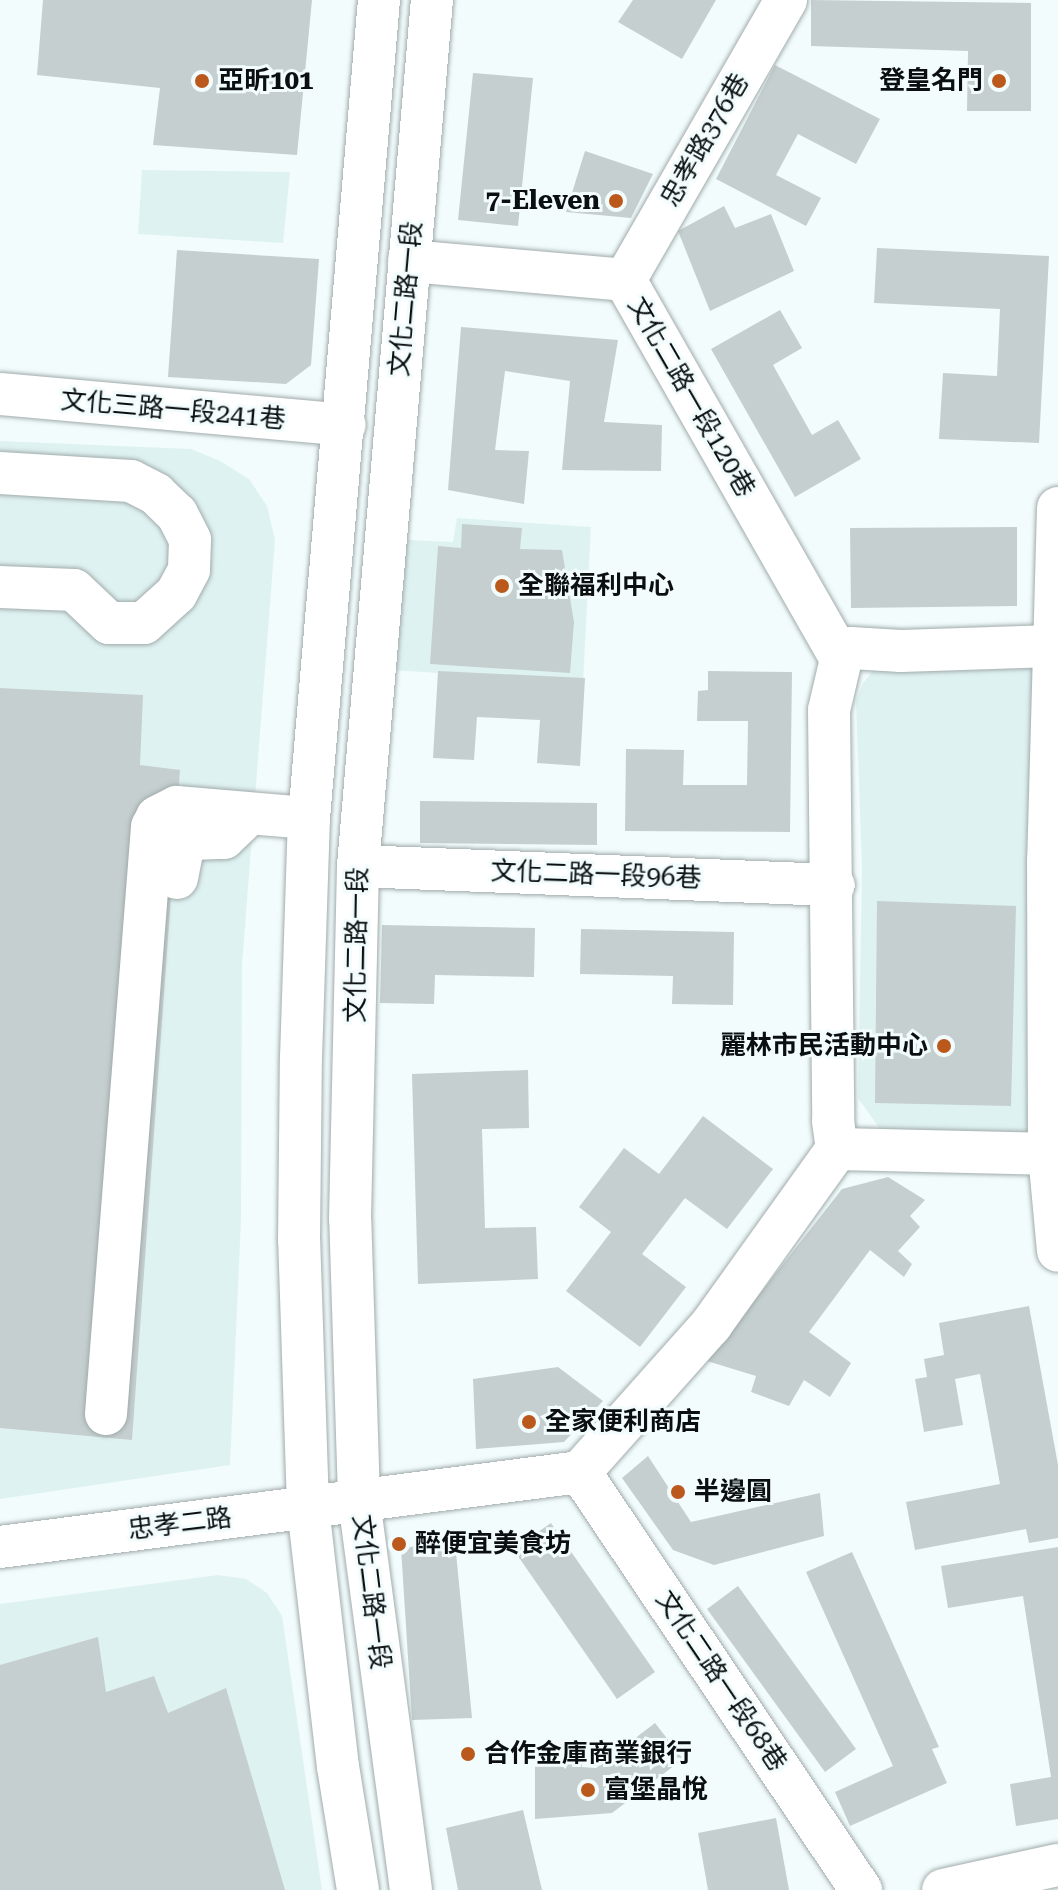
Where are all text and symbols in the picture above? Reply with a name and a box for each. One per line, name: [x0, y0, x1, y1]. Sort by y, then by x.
place label: 亞昕101: [218, 65, 314, 97]
place label: 登皇名門: [879, 65, 983, 97]
street label: 忠孝路376巷: [655, 68, 755, 212]
marker: 亞昕101: [193, 72, 211, 90]
marker: 登皇名門: [990, 72, 1008, 90]
place label: 7-Eleven: [486, 185, 600, 217]
marker: 7-Eleven: [607, 192, 625, 210]
street label: 文化二路一段: [384, 220, 428, 378]
street label: 文化二路一段120巷: [621, 291, 761, 503]
street label: 文化三路一段241巷: [59, 385, 287, 435]
place label: 全聯福利中心: [518, 570, 674, 602]
marker: 全聯福利中心: [493, 577, 511, 595]
street label: 文化二路一段96巷: [490, 856, 702, 894]
street label: 文化二路一段: [340, 867, 374, 1023]
place label: 麗林市民活動中心: [720, 1030, 928, 1062]
marker: 麗林市民活動中心: [935, 1037, 953, 1055]
place label: 全家便利商店: [545, 1406, 701, 1438]
marker: 全家便利商店: [520, 1413, 538, 1431]
place label: 半邊圓: [694, 1476, 772, 1508]
marker: 半邊圓: [669, 1483, 687, 1501]
street label: 忠孝二路: [126, 1502, 234, 1546]
street label: 文化二路一段: [346, 1513, 396, 1671]
place label: 醉便宜美食坊: [415, 1528, 571, 1560]
marker: 醉便宜美食坊: [390, 1535, 408, 1553]
street label: 文化二路一段68巷: [649, 1585, 793, 1777]
place label: 合作金庫商業銀行: [484, 1738, 692, 1770]
marker: 合作金庫商業銀行: [459, 1745, 477, 1763]
place label: 富堡晶悅: [604, 1774, 708, 1806]
marker: 富堡晶悅: [579, 1781, 597, 1799]

